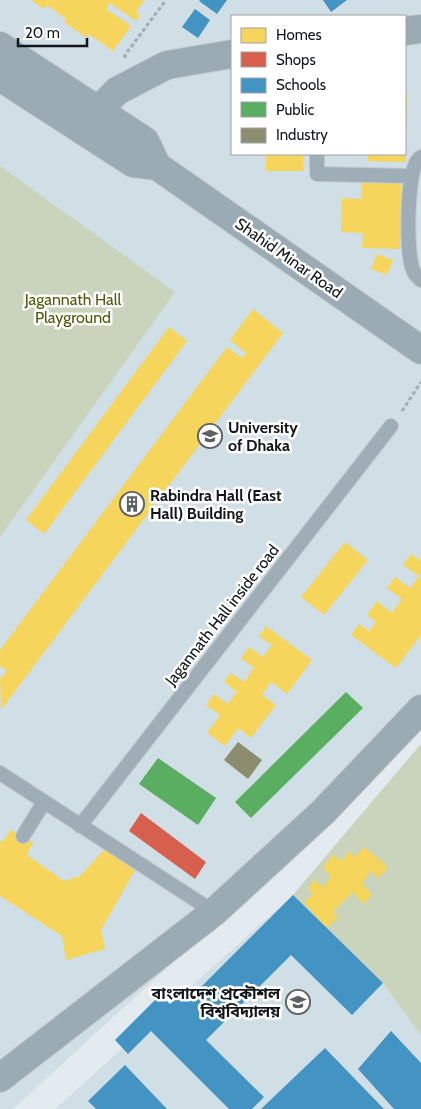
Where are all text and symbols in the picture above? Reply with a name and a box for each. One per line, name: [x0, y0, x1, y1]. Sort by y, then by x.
scale bar: [18, 15, 86, 47]
legend: [231, 15, 406, 155]
text: 20 m: [25, 24, 60, 42]
text: Homes: [276, 26, 322, 44]
text: Shops: [276, 51, 316, 69]
text: Schools: [276, 76, 326, 94]
text: Public: [276, 101, 314, 119]
text: Industry: [276, 126, 328, 144]
street label: Shahid Minar Road: [232, 214, 346, 302]
park label: Jagannath Hall Playground: [24, 290, 122, 327]
place label: University of Dhaka: [228, 418, 298, 455]
school or university icon: University of Dhaka: [197, 423, 223, 449]
place label: Rabindra Hall (East Hall) Building: [150, 486, 282, 523]
building icon: Rabindra Hall (East Hall) Building: [119, 491, 145, 517]
street label: Jagannath Hall inside road: [160, 541, 283, 690]
place label: বাংলাদেশ প্রকৌশল বিশ্ববিদ্যালয়: [151, 984, 281, 1021]
school or university icon: বাংলাদেশ প্রকৌশল বিশ্ববিদ্যালয়: [285, 989, 311, 1015]

